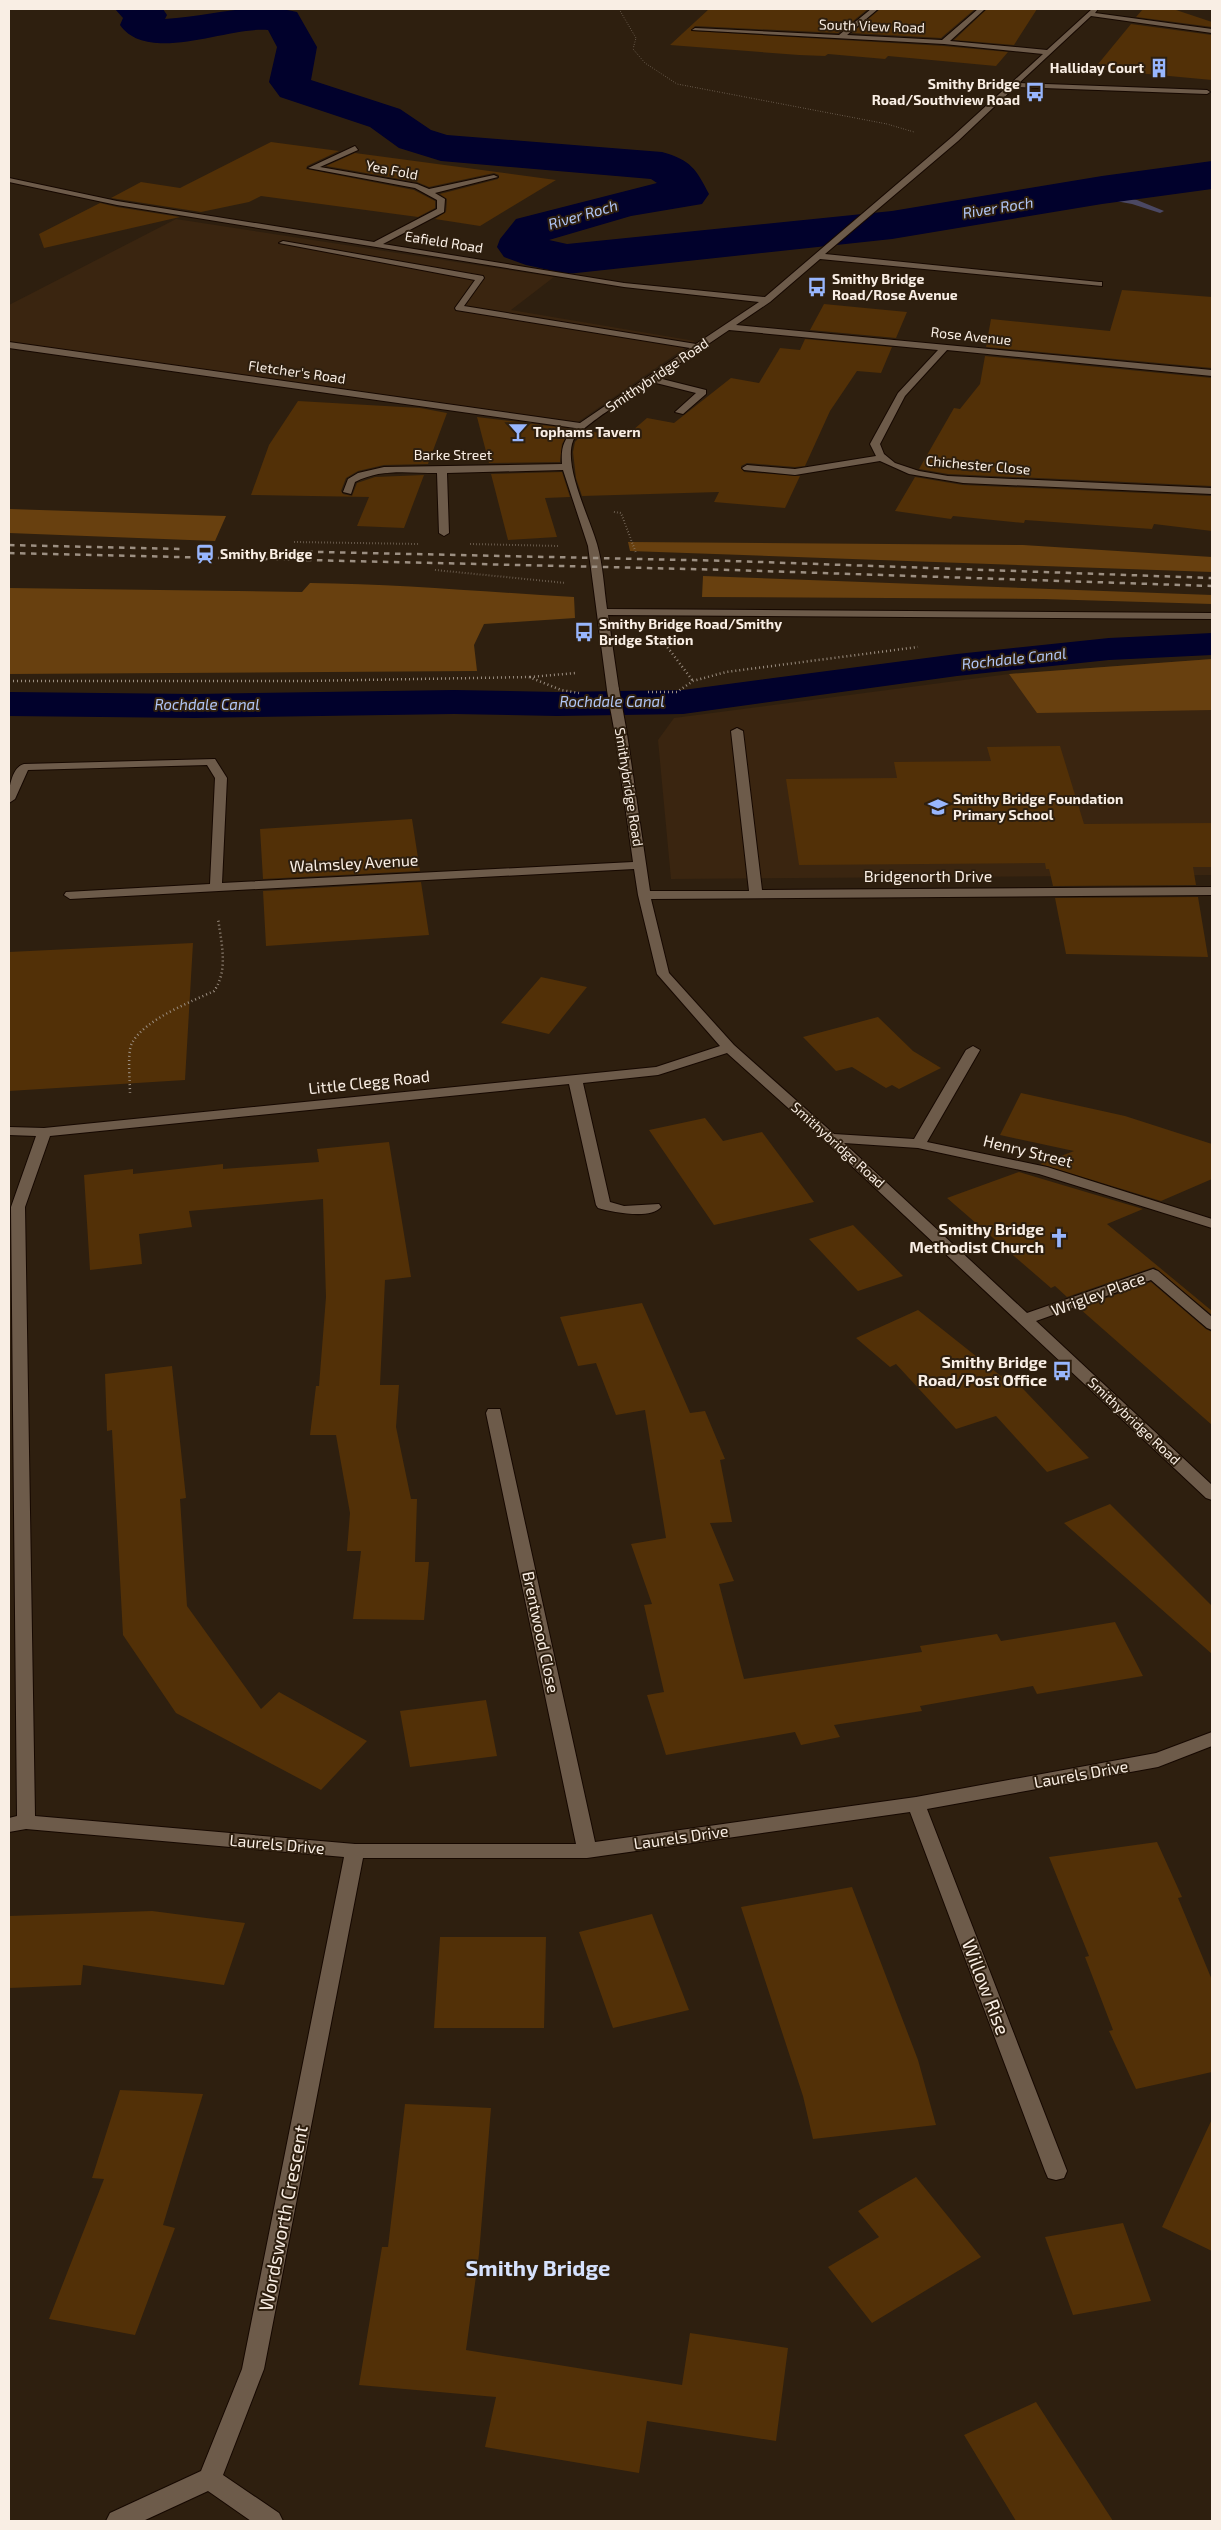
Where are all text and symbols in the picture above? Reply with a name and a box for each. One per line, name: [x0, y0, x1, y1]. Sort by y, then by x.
street label: South View Road: [819, 15, 925, 36]
building icon: Halliday Court: [1148, 57, 1170, 79]
place label: Halliday Court: [1050, 59, 1144, 76]
place label: Smithy Bridge Road/Southview Road: [872, 75, 1020, 108]
bus stop icon: Smithy Bridge Road/Southview Road: [1024, 81, 1046, 103]
street label: Yea Fold: [365, 156, 420, 183]
water label: River Roch: [961, 193, 1035, 222]
water label: River Roch: [546, 196, 620, 233]
street label: Eafield Road: [404, 227, 484, 256]
place label: Smithy Bridge Road/Rose Avenue: [832, 270, 958, 303]
bus stop icon: Smithy Bridge Road/Rose Avenue: [806, 276, 828, 298]
street label: Rose Avenue: [930, 323, 1012, 348]
street label: Smithybridge Road: [602, 334, 711, 415]
street label: Fletcher's Road: [247, 356, 347, 387]
bar icon: Tophams Tavern: [507, 421, 529, 443]
place label: Tophams Tavern: [533, 423, 641, 440]
street label: Barke Street: [414, 446, 492, 463]
street label: Chichester Close: [925, 451, 1031, 478]
station icon: Smithy Bridge: [194, 543, 216, 565]
place label: Smithy Bridge: [220, 545, 312, 562]
place label: Smithy Bridge Road/Smithy Bridge Station: [599, 615, 782, 648]
bus stop icon: Smithy Bridge Road/Smithy Bridge Station: [573, 621, 595, 643]
water label: Rochdale Canal: [961, 644, 1067, 672]
water label: Rochdale Canal: [559, 692, 665, 710]
water label: Rochdale Canal: [154, 695, 260, 713]
street label: Smithybridge Road: [612, 726, 647, 848]
place label: Smithy Bridge Foundation Primary School: [953, 790, 1124, 823]
school or university icon: Smithy Bridge Foundation Primary School: [927, 796, 949, 818]
street label: Walmsley Avenue: [289, 850, 419, 875]
street label: Bridgenorth Drive: [864, 866, 992, 885]
street label: Little Clegg Road: [307, 1066, 431, 1097]
street label: Smithybridge Road: [788, 1098, 889, 1191]
street label: Henry Street: [982, 1130, 1075, 1171]
place label: Smithy Bridge Methodist Church: [909, 1219, 1044, 1256]
church icon: Smithy Bridge Methodist Church: [1048, 1227, 1070, 1249]
street label: Wrigley Place: [1048, 1268, 1147, 1319]
place label: Smithy Bridge Road/Post Office: [918, 1352, 1047, 1389]
bus stop icon: Smithy Bridge Road/Post Office: [1051, 1360, 1073, 1382]
street label: Smithybridge Road: [1085, 1373, 1184, 1468]
street label: Brentwood Close: [519, 1569, 564, 1694]
street label: Laurels Drive: [1032, 1756, 1130, 1791]
street label: Laurels Drive: [632, 1820, 729, 1853]
street label: Laurels Drive: [229, 1830, 325, 1857]
street label: Willow Rise: [958, 1936, 1015, 2038]
street label: Wordsworth Crescent: [253, 2123, 312, 2313]
district label: Smithy Bridge: [465, 2254, 611, 2281]

